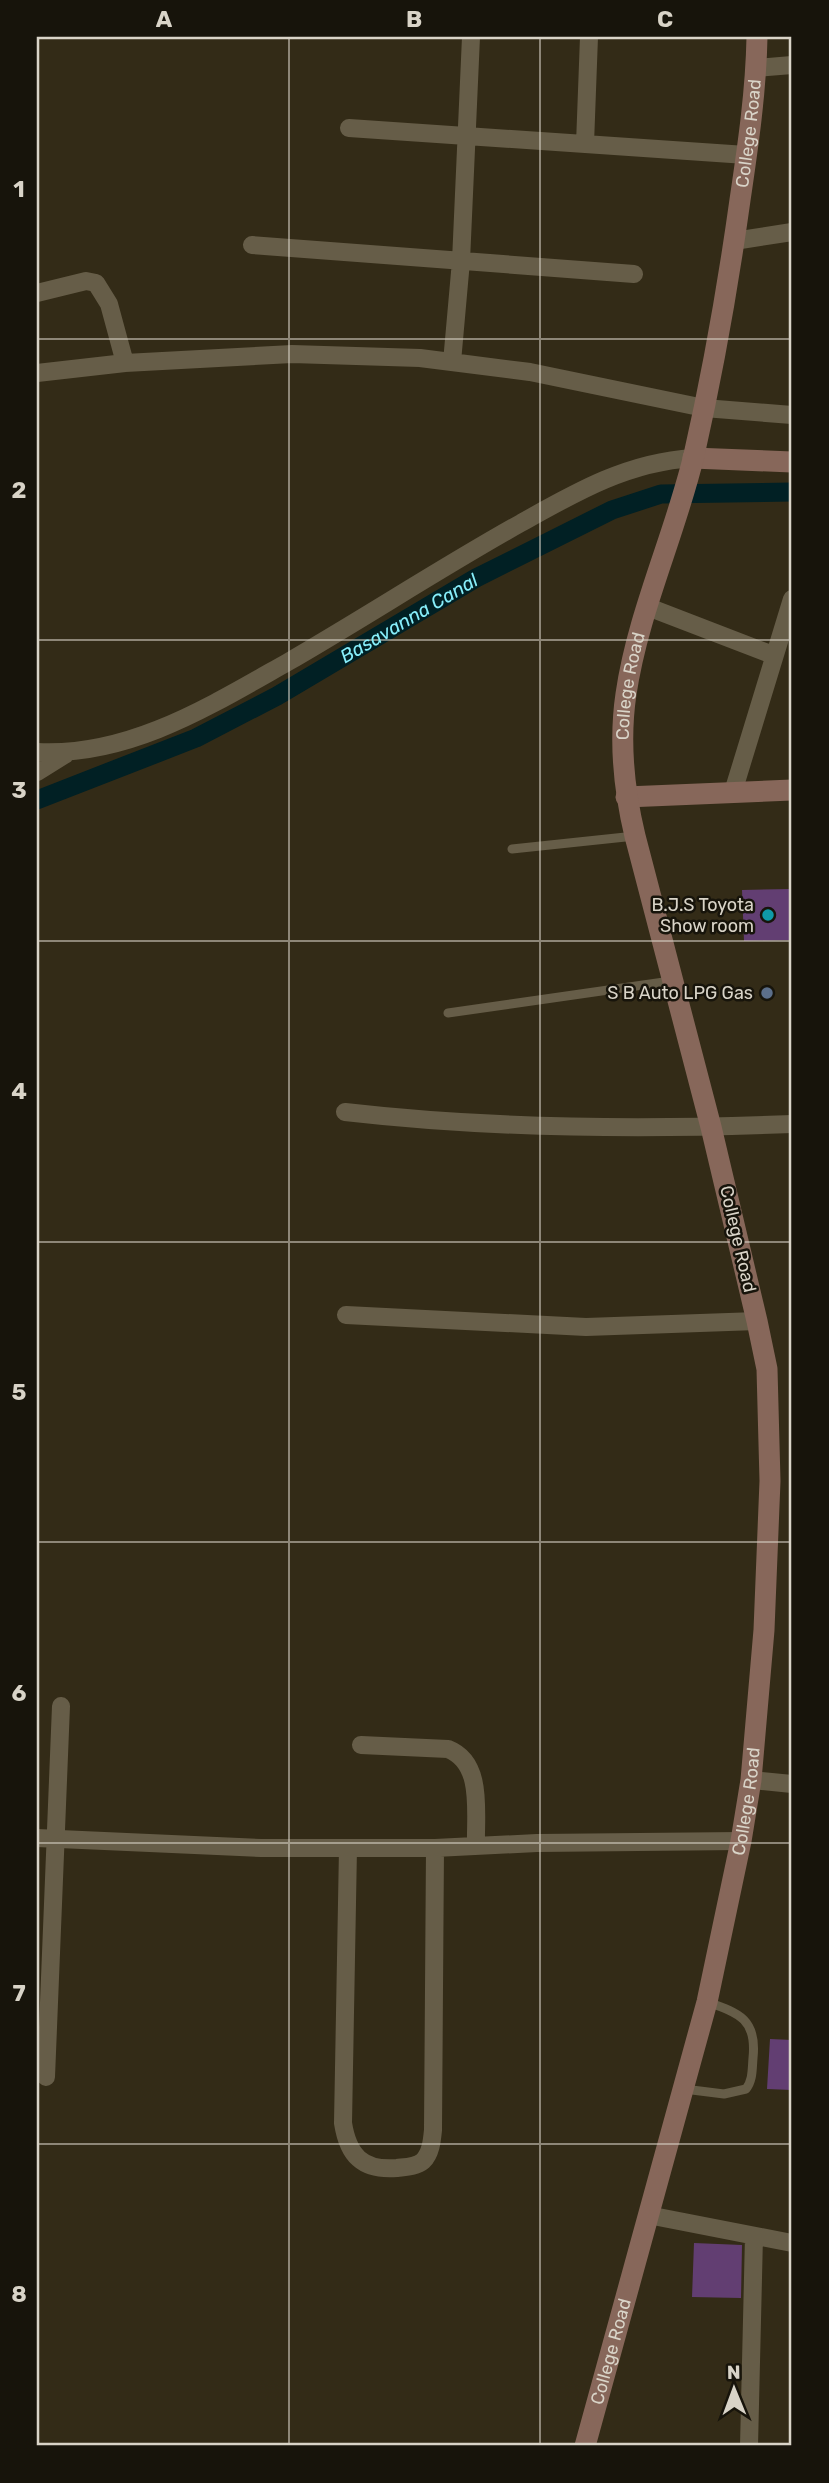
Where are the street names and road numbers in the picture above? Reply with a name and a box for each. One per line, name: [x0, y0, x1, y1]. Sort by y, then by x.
street label: College Road: [731, 78, 766, 189]
street label: College Road: [612, 630, 650, 740]
street label: College Road: [715, 1183, 761, 1295]
street label: College Road: [727, 1746, 765, 1858]
street label: College Road: [586, 2296, 636, 2407]

